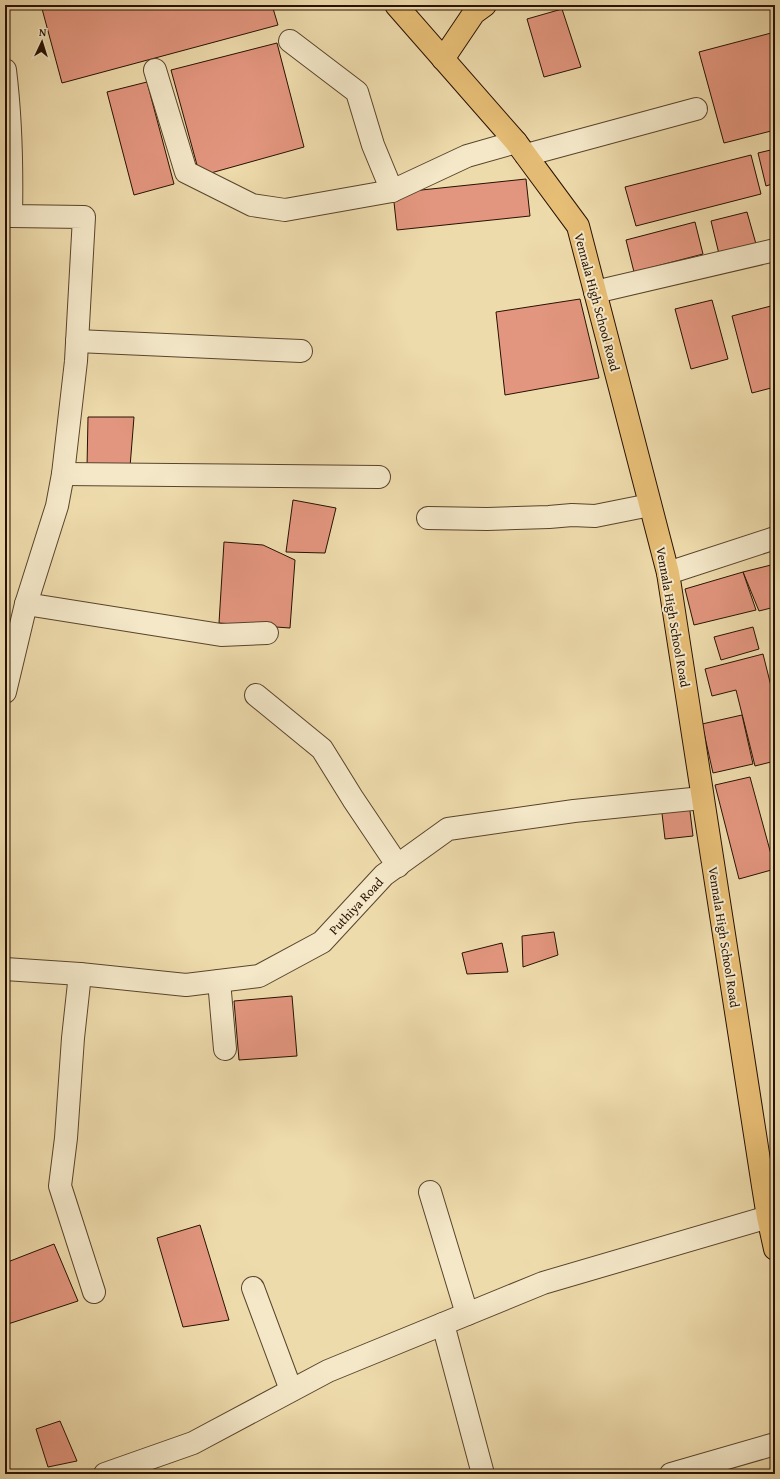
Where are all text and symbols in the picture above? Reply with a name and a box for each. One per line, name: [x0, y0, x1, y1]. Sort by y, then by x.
north arrow: [22, 22, 62, 62]
text: N: [38, 24, 48, 40]
street label: Vennala High School Road: [569, 231, 625, 373]
street label: Vennala High School Road: [651, 545, 695, 689]
street label: Vennala High School Road: [703, 865, 745, 1009]
street label: Puthiya Road: [324, 873, 388, 939]

